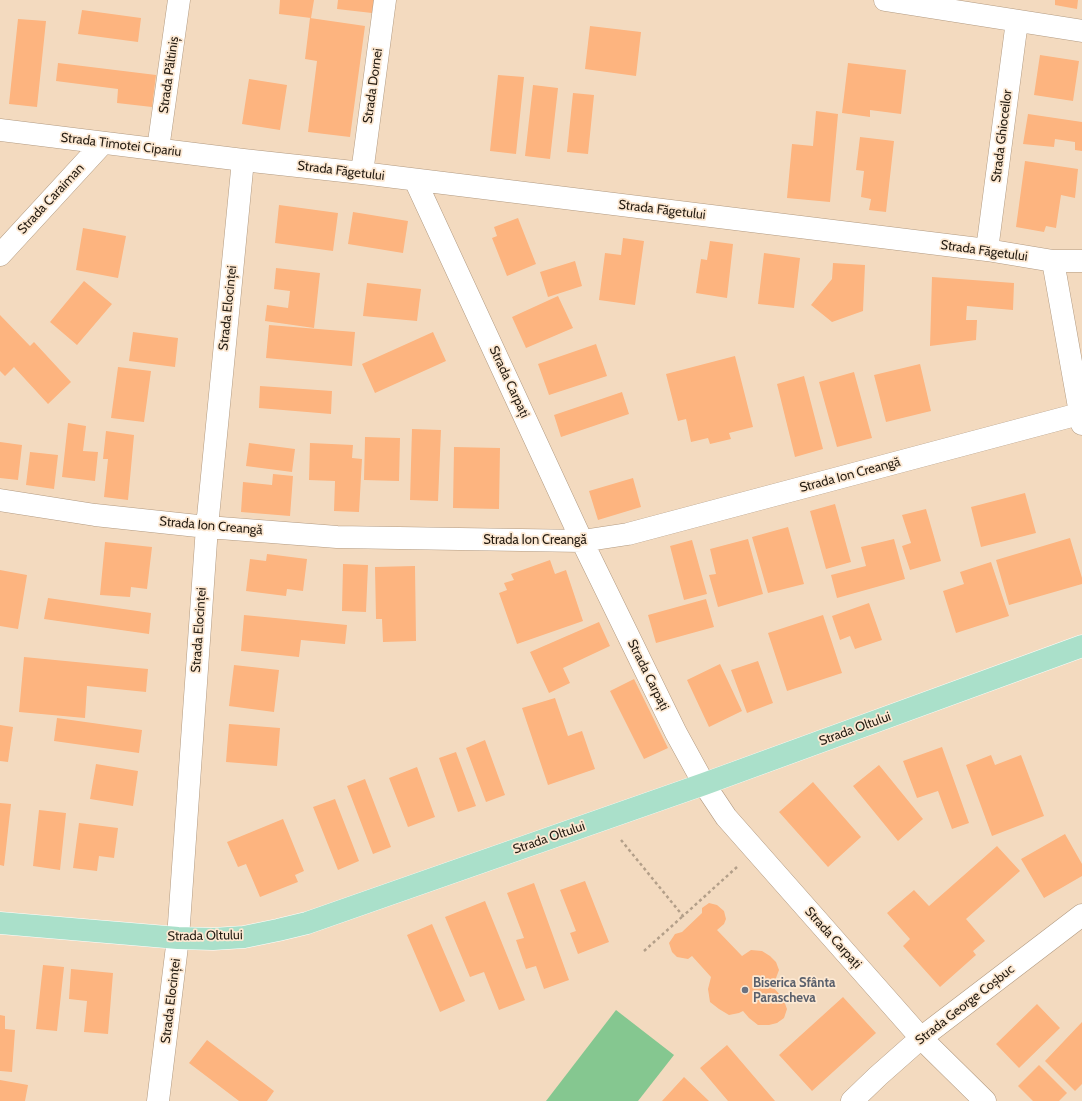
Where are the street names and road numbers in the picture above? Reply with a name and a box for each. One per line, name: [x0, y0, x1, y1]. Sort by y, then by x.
street label: Strada Păltiniș: [156, 36, 182, 114]
street label: Strada Dornei: [360, 47, 386, 125]
street label: Strada Ghioceilor: [989, 89, 1015, 183]
street label: Strada Timotei Cipariu: [60, 130, 182, 160]
street label: Strada Făgetului: [297, 158, 385, 184]
street label: Strada Caraiman: [14, 161, 88, 237]
street label: Strada Făgetului: [618, 197, 706, 223]
street label: Strada Făgetului: [940, 237, 1028, 265]
street label: Strada Elocinței: [216, 265, 240, 351]
street label: Strada Carpați: [486, 344, 532, 420]
street label: Strada Ion Creangă: [798, 454, 902, 496]
street label: Strada Ion Creangă: [159, 514, 263, 538]
street label: Strada Ion Creangă: [483, 532, 587, 548]
street label: Strada Elocinței: [188, 587, 210, 673]
street label: Strada Carpați: [624, 637, 672, 713]
street label: Strada Oltului: [817, 709, 893, 749]
street label: Strada Oltului: [511, 818, 587, 858]
street label: Strada Carpați: [801, 904, 865, 972]
street label: Strada Oltului: [167, 928, 243, 944]
street label: Strada Elocinței: [158, 958, 184, 1044]
street label: Strada George Coșbuc: [912, 962, 1018, 1048]

